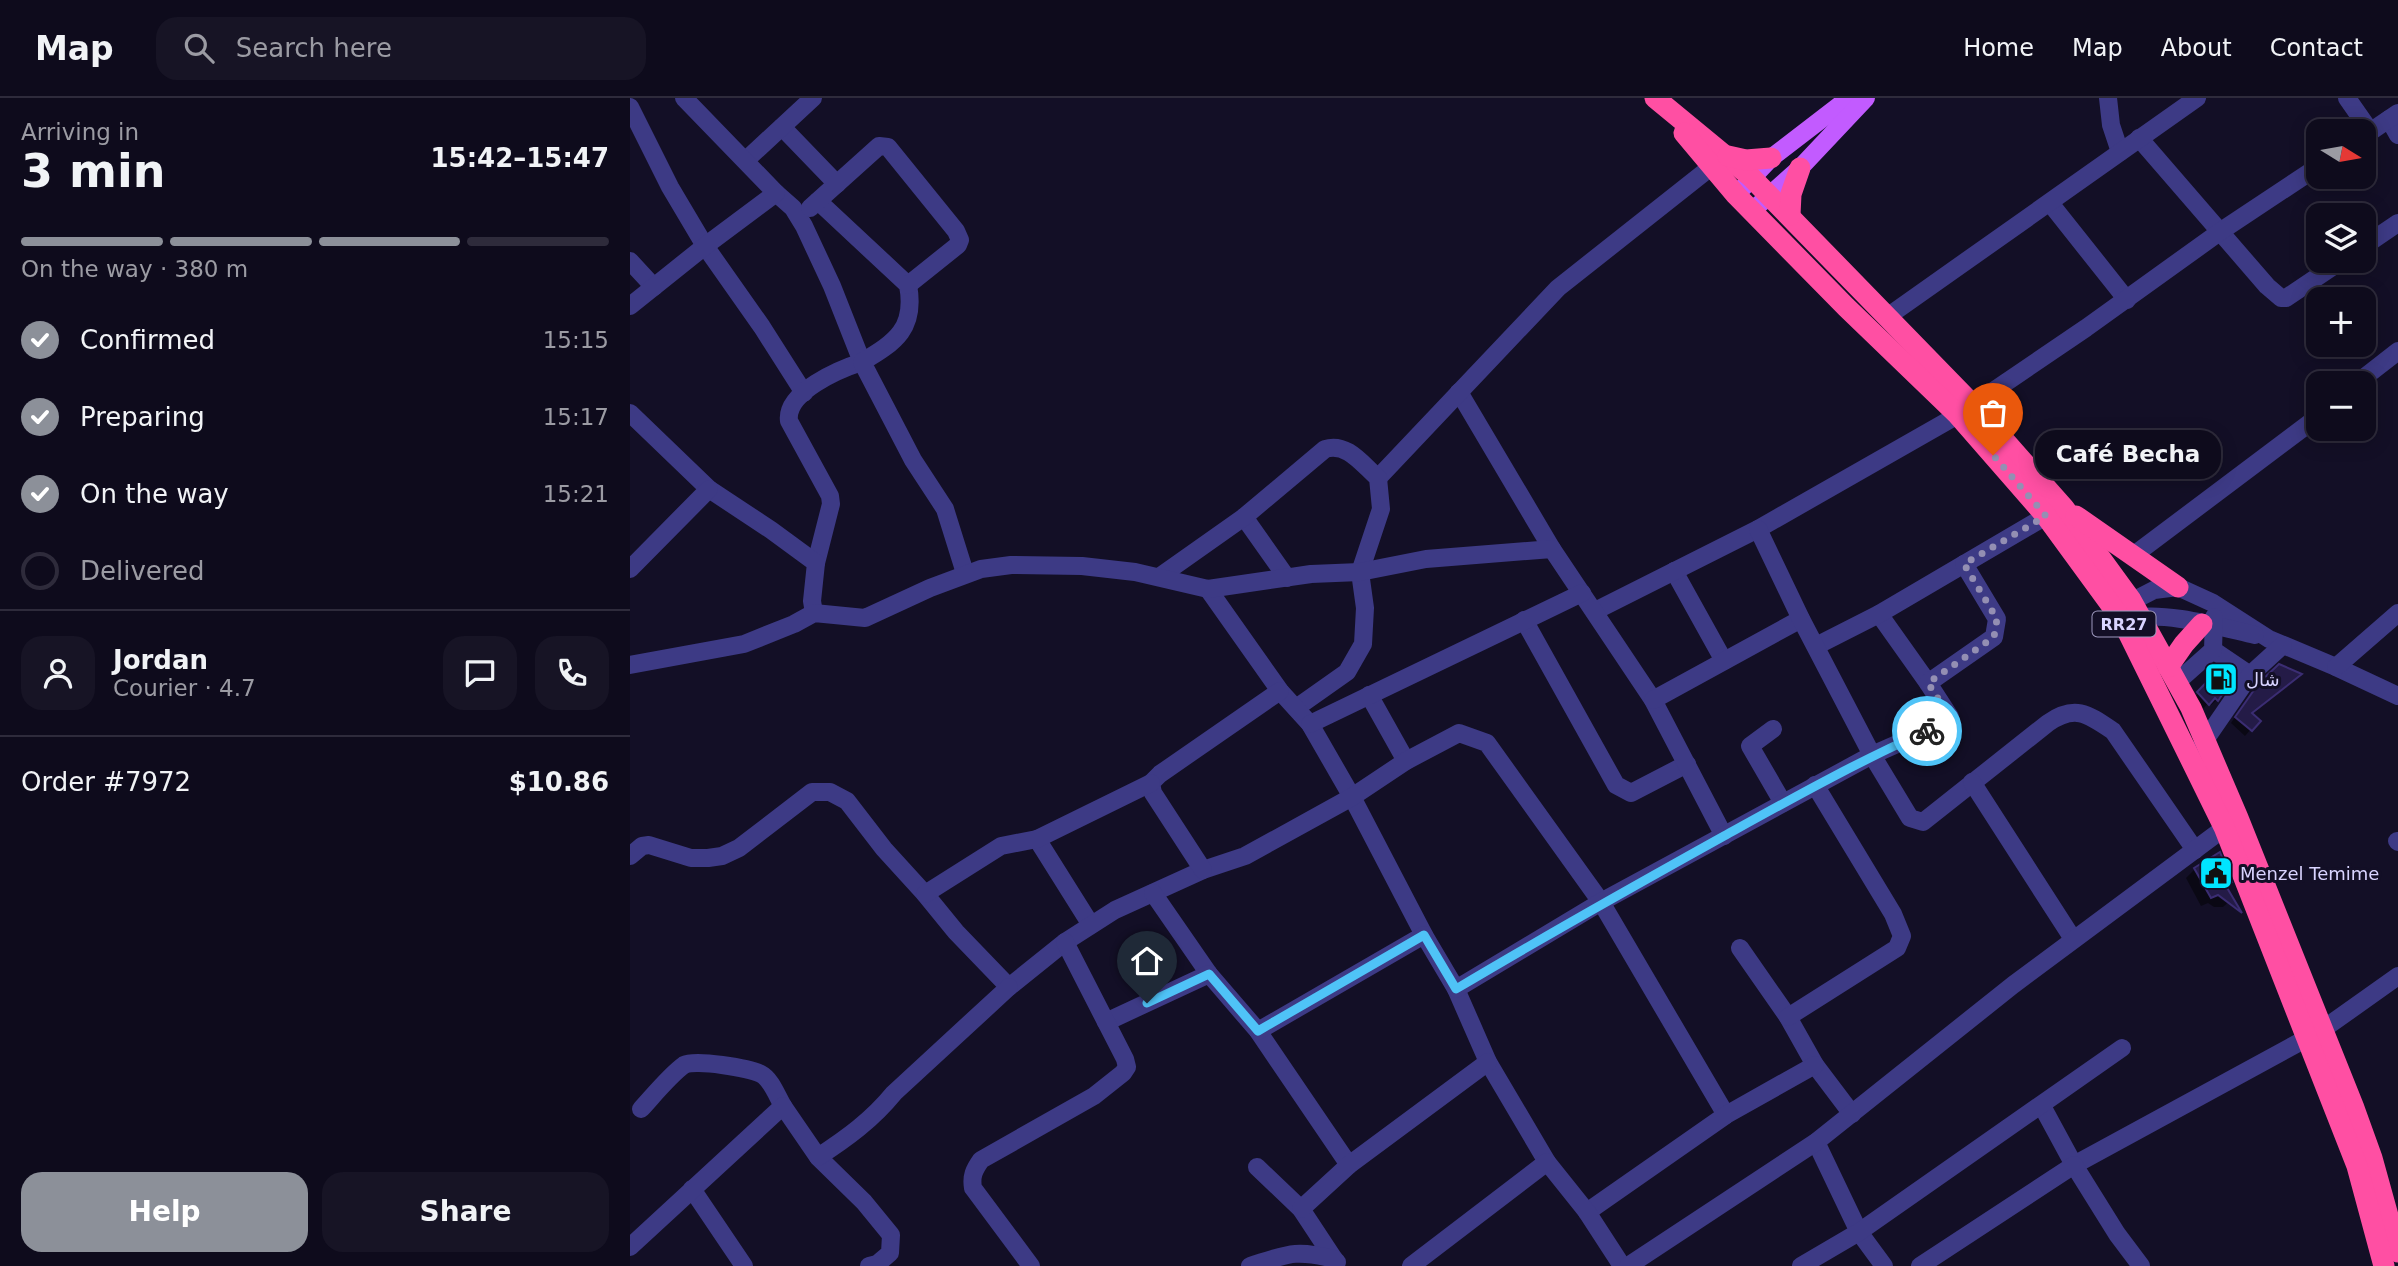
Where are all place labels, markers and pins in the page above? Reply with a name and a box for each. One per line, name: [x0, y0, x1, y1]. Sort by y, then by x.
pin: [1963, 383, 2023, 455]
callout: Café Becha: [2035, 430, 2220, 480]
fuel station icon: شال: [2202, 660, 2240, 698]
place label: شال: [2246, 669, 2280, 690]
public building icon: Menzel Temime: [2197, 854, 2235, 892]
place label: Menzel Temime: [2240, 863, 2379, 884]
pin: [1117, 931, 1177, 1003]

